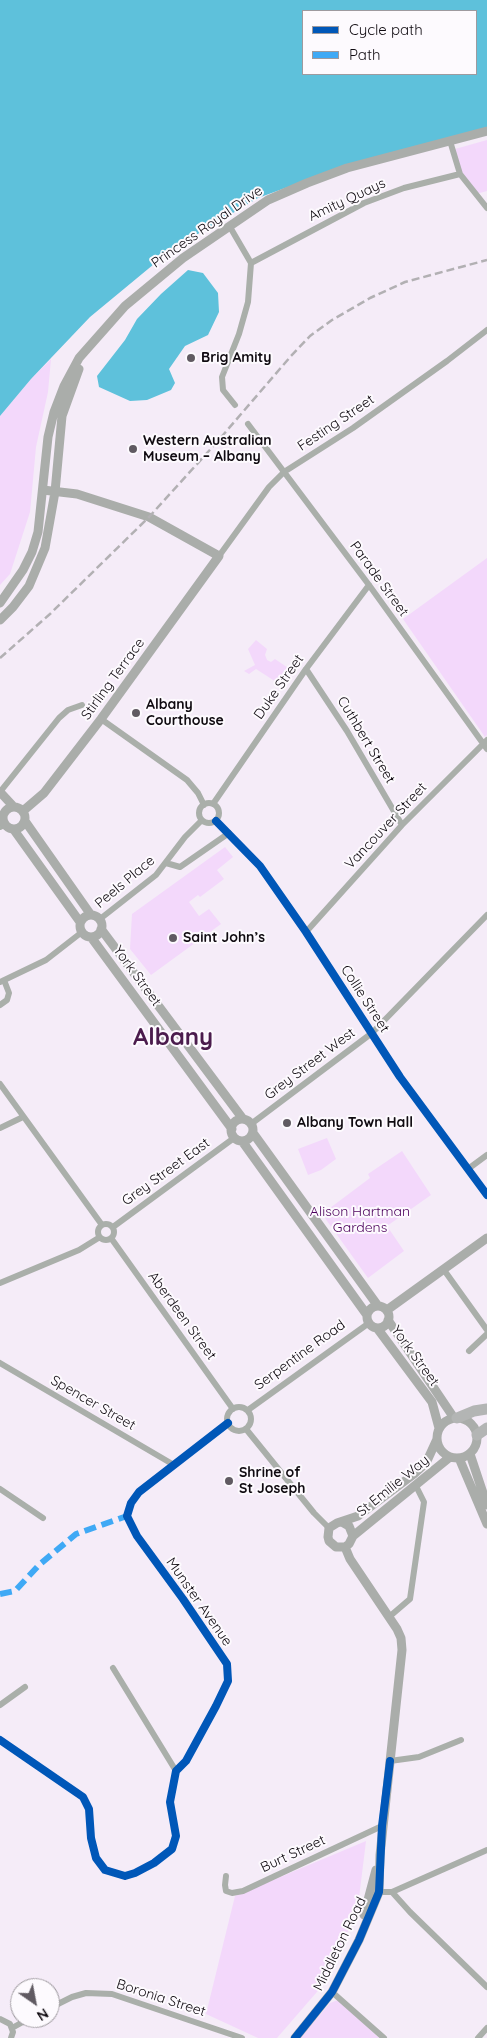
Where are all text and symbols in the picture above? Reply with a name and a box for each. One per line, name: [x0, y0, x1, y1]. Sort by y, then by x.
legend: [302, 10, 477, 75]
text: Cycle path: [349, 20, 423, 39]
text: Path: [349, 45, 381, 64]
street label: Amity Quays: [306, 175, 388, 225]
street label: Princess Royal Drive: [148, 182, 266, 272]
place label: Brig Amity: [201, 350, 272, 366]
marker: Brig Amity: [185, 352, 197, 364]
street label: Festing Street: [294, 391, 378, 455]
place label: Western Australian Museum – Albany: [143, 433, 272, 466]
marker: Western Australian Museum – Albany: [127, 443, 139, 455]
street label: Parade Street: [346, 538, 412, 620]
street label: Stirling Terrace: [78, 635, 148, 723]
street label: Duke Street: [251, 651, 307, 723]
street label: Cuthbert Street: [333, 693, 399, 787]
place label: Albany Courthouse: [146, 697, 224, 730]
marker: Albany Courthouse: [130, 707, 142, 719]
street label: Vancouver Street: [342, 779, 430, 873]
street label: Peels Place: [92, 852, 158, 912]
place label: Saint John’s: [183, 930, 265, 946]
marker: Saint John’s: [167, 932, 179, 944]
street label: York Street: [109, 942, 165, 1010]
street label: Collie Street: [337, 962, 393, 1036]
district label: Albany: [133, 1024, 213, 1052]
street label: Grey Street West: [261, 1024, 359, 1104]
place label: Albany Town Hall: [297, 1115, 413, 1131]
marker: Albany Town Hall: [281, 1117, 293, 1129]
street label: Grey Street East: [119, 1135, 213, 1209]
park label: Alison Hartman Gardens: [310, 1204, 410, 1236]
street label: Aberdeen Street: [144, 1269, 220, 1363]
street label: Serpentine Road: [251, 1316, 349, 1394]
street label: York Street: [387, 1322, 443, 1390]
street label: Spencer Street: [48, 1372, 138, 1434]
street label: St Emilie Way: [354, 1452, 432, 1520]
place label: Shrine of St Joseph: [239, 1465, 305, 1498]
marker: Shrine of St Joseph: [223, 1475, 235, 1487]
street label: Munster Avenue: [162, 1555, 236, 1649]
street label: Burt Street: [258, 1832, 328, 1876]
street label: Middleton Road: [310, 1894, 370, 1994]
street label: Boronia Street: [114, 1976, 208, 2020]
north arrow: [10, 1978, 60, 2028]
text: N: [33, 2004, 52, 2025]

